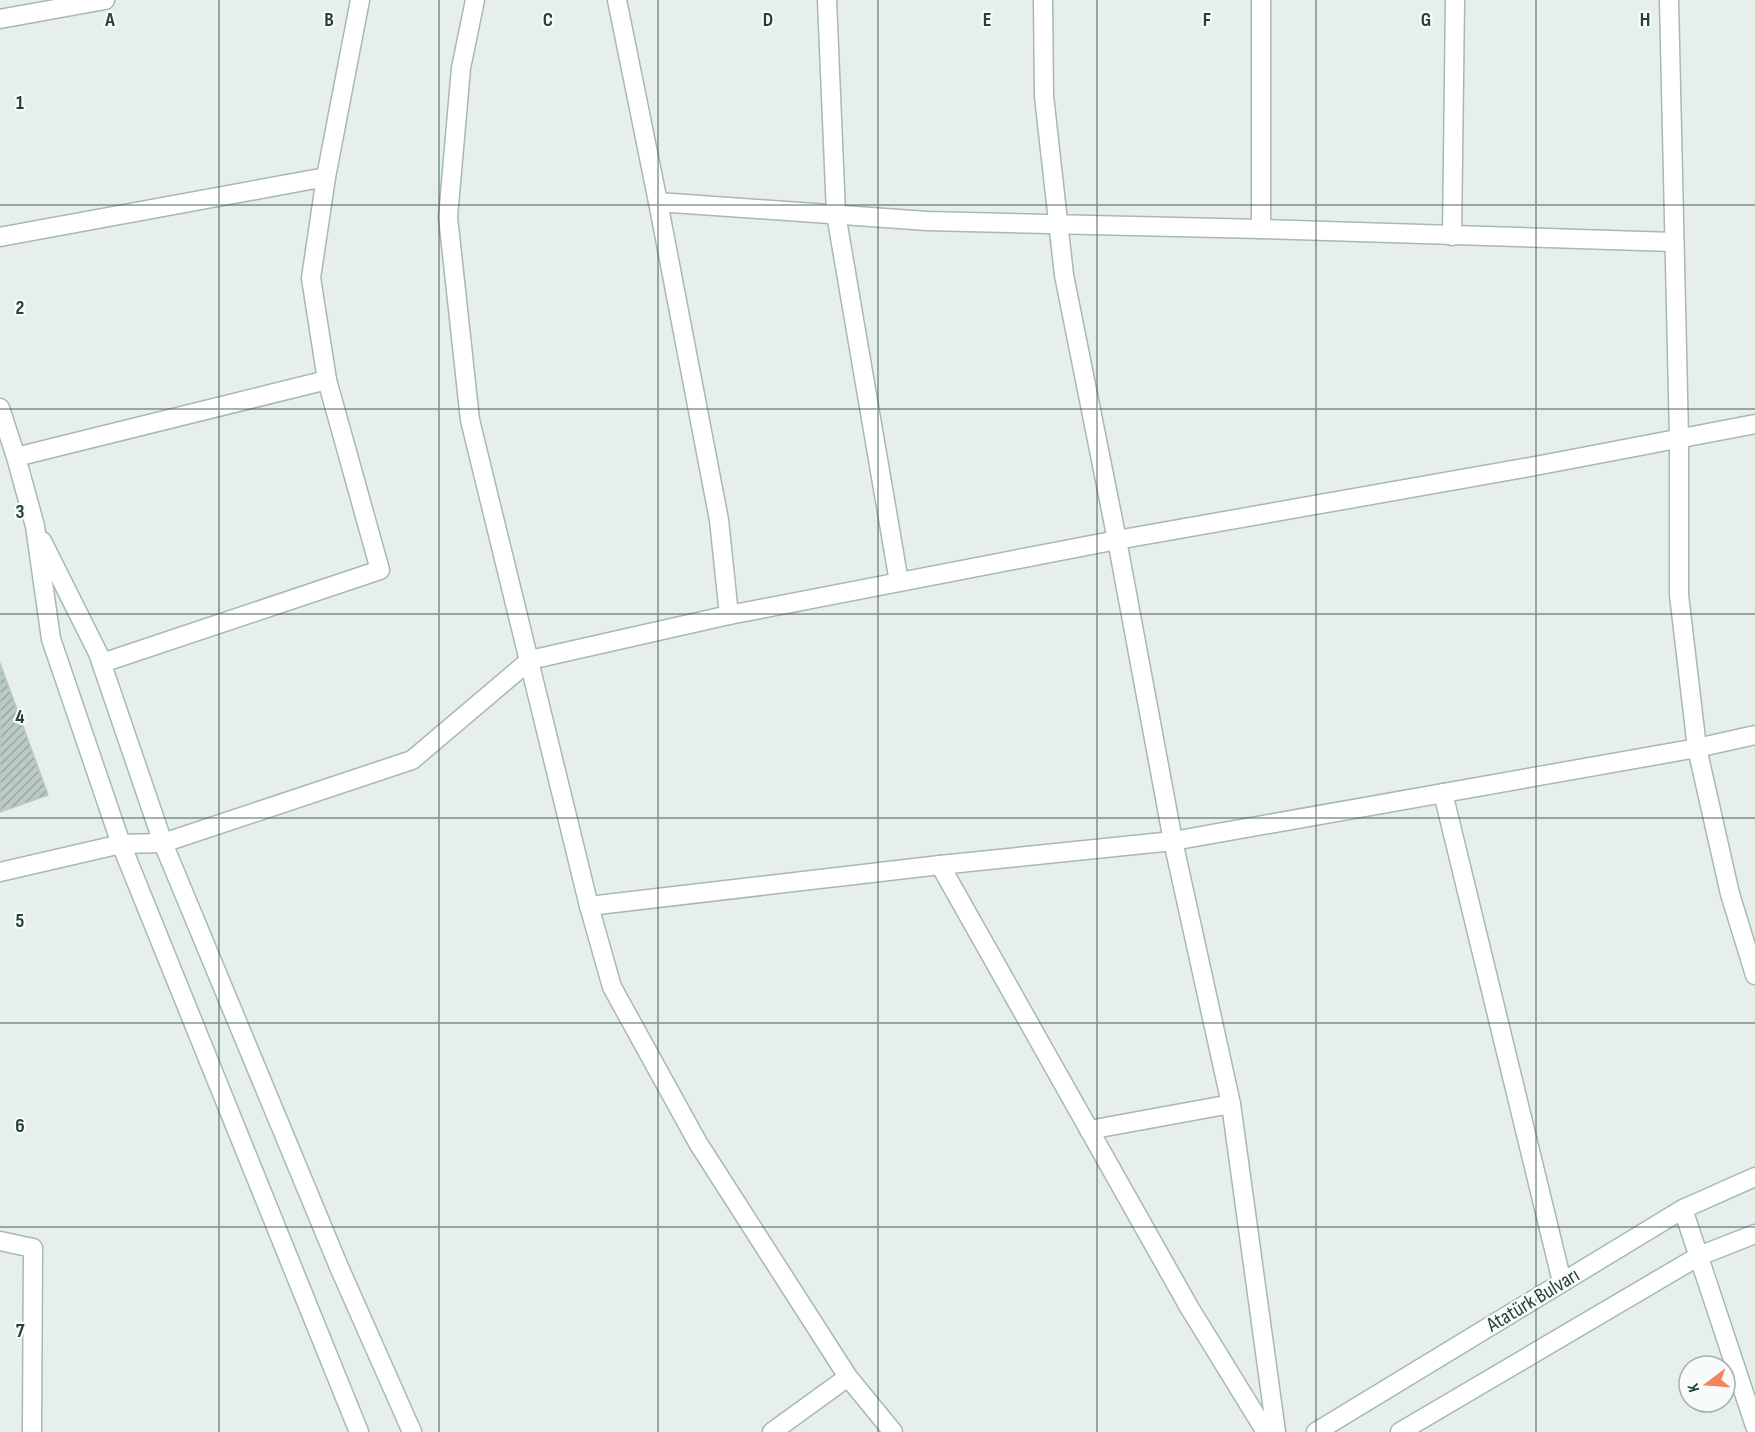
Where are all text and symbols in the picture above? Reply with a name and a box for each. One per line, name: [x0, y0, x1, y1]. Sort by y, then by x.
text: A: [104, 8, 115, 32]
text: B: [324, 8, 334, 32]
text: C: [543, 8, 553, 32]
text: D: [763, 8, 773, 32]
text: E: [983, 8, 991, 32]
text: F: [1203, 8, 1211, 32]
text: G: [1421, 8, 1431, 32]
text: H: [1640, 8, 1650, 32]
text: 1: [16, 91, 24, 115]
text: 2: [16, 296, 24, 320]
text: 3: [16, 500, 25, 524]
text: 4: [15, 705, 25, 729]
text: 5: [16, 909, 25, 933]
text: 6: [15, 1114, 25, 1138]
street label: Atatürk Bulvarı: [1481, 1263, 1584, 1338]
text: 7: [16, 1319, 25, 1343]
north arrow: [1677, 1354, 1737, 1414]
text: K: [1684, 1381, 1704, 1394]

